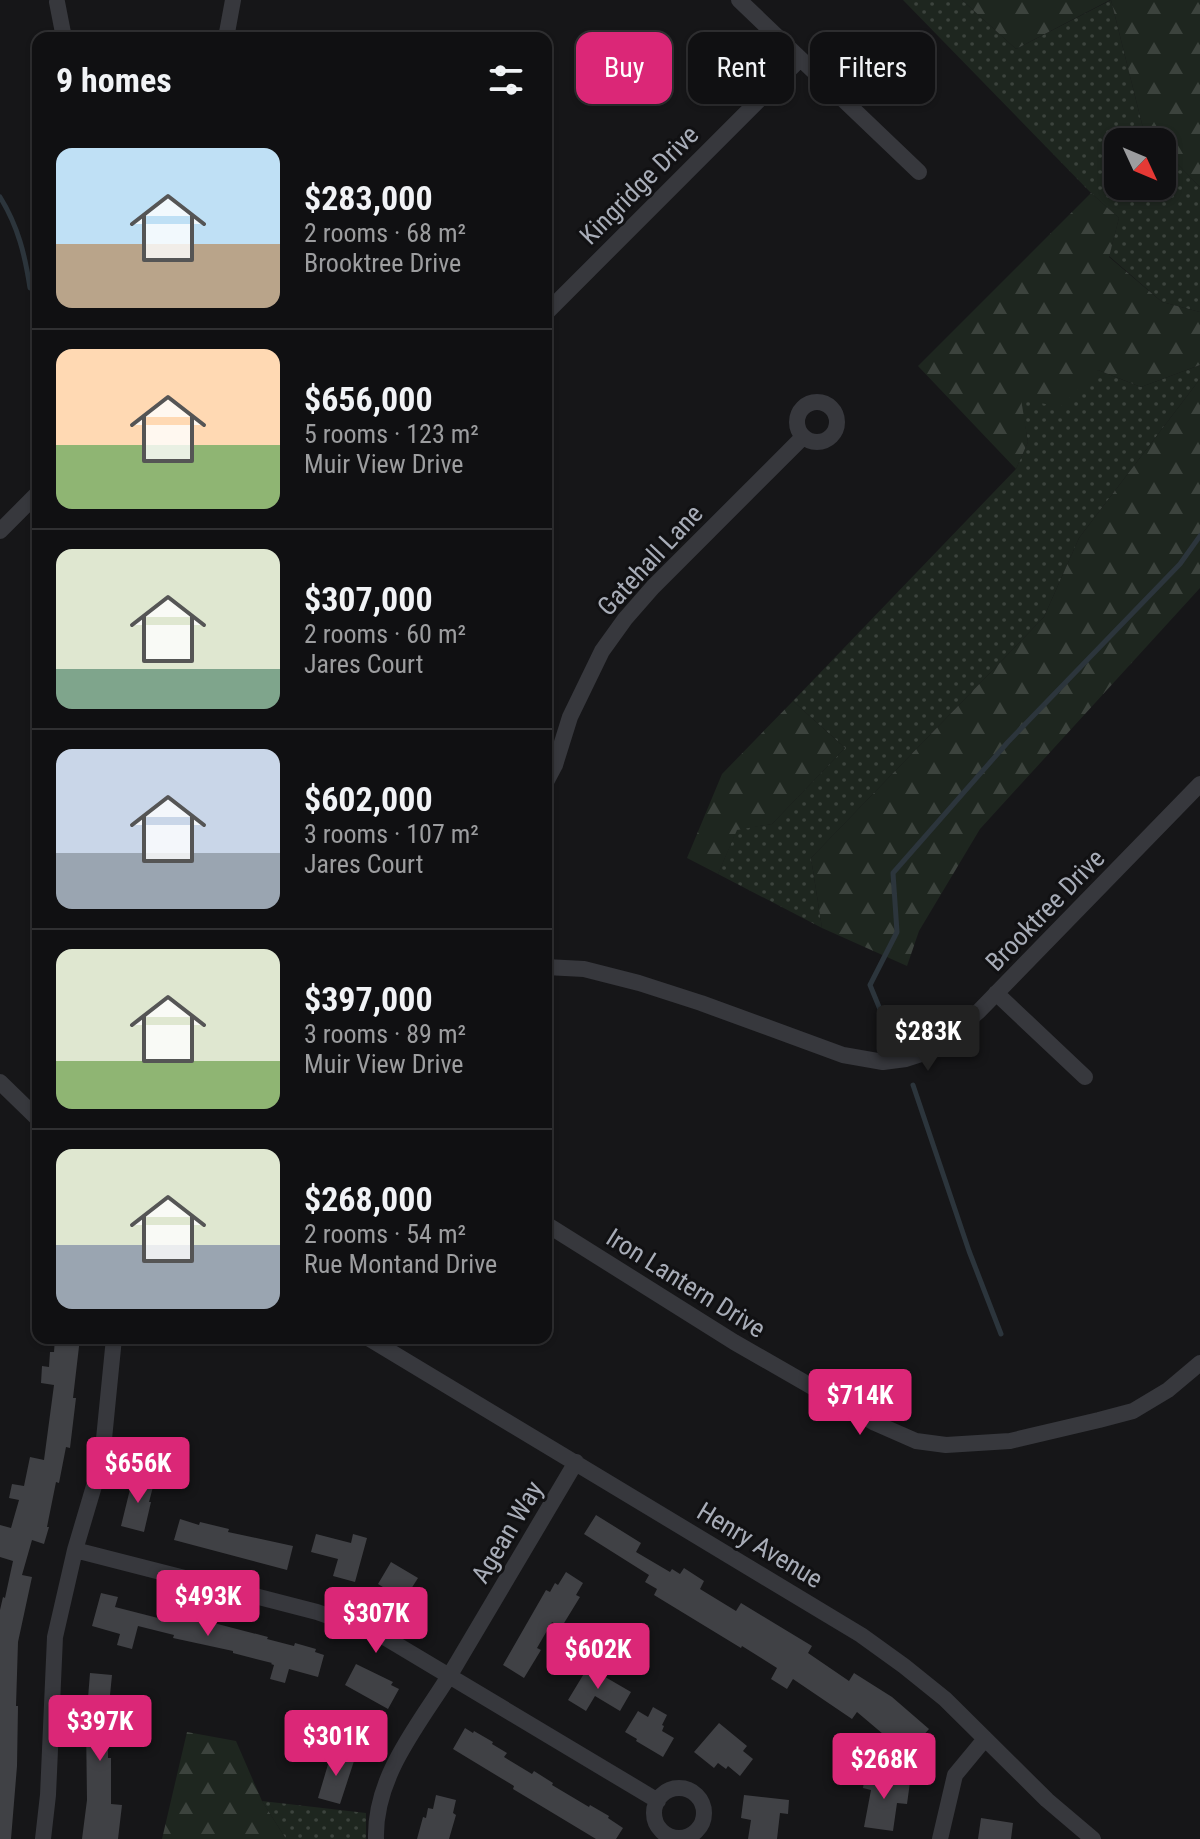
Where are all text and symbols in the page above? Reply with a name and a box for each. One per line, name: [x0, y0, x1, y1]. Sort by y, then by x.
chip: Buy: [576, 32, 672, 104]
chip: Rent: [688, 32, 794, 104]
chip: Filters: [810, 32, 935, 104]
icon: filters: [484, 58, 528, 102]
text: 9 homes: [56, 60, 172, 100]
street label: Kingridge Drive: [574, 120, 704, 250]
north arrow: [1104, 128, 1176, 200]
map controls: [1104, 128, 1176, 200]
text: $283,000: [304, 178, 433, 218]
icon: home: [120, 180, 216, 276]
text: 2 rooms · 68 m²: [304, 218, 466, 248]
text: Brooktree Drive: [304, 248, 461, 278]
text: $656,000: [304, 379, 433, 419]
icon: home: [120, 381, 216, 477]
text: 5 rooms · 123 m²: [304, 419, 479, 449]
text: Muir View Drive: [304, 449, 464, 479]
street label: Gatehall Lane: [591, 498, 709, 622]
text: $307,000: [304, 579, 433, 619]
icon: home: [120, 581, 216, 677]
text: 2 rooms · 60 m²: [304, 619, 466, 649]
text: Jares Court: [304, 649, 423, 679]
text: $602,000: [304, 779, 433, 819]
icon: home: [120, 781, 216, 877]
text: 3 rooms · 107 m²: [304, 819, 479, 849]
street label: Brooktree Drive: [980, 843, 1110, 977]
text: Jares Court: [304, 849, 423, 879]
text: $397,000: [304, 979, 433, 1019]
icon: home: [120, 981, 216, 1077]
pin: $283K: [872, 1005, 984, 1073]
text: $283K: [895, 1016, 961, 1046]
text: 3 rooms · 89 m²: [304, 1019, 466, 1049]
text: Muir View Drive: [304, 1049, 464, 1079]
text: $268,000: [304, 1179, 433, 1219]
icon: home: [120, 1181, 216, 1277]
text: 2 rooms · 54 m²: [304, 1219, 466, 1249]
street label: Iron Lantern Drive: [601, 1222, 771, 1344]
text: Rue Montand Drive: [304, 1249, 497, 1279]
pin: $714K: [804, 1369, 916, 1437]
text: $714K: [827, 1380, 893, 1410]
pin: $656K: [82, 1437, 194, 1505]
text: $656K: [105, 1448, 171, 1478]
street label: Agean Way: [465, 1475, 549, 1588]
street label: Henry Avenue: [692, 1496, 828, 1594]
pin: $493K: [152, 1570, 264, 1638]
text: $493K: [175, 1581, 241, 1611]
pin: $307K: [320, 1587, 432, 1655]
text: $307K: [343, 1598, 409, 1628]
pin: $602K: [542, 1623, 654, 1691]
text: $602K: [565, 1634, 631, 1664]
pin: $397K: [44, 1695, 156, 1763]
text: $397K: [67, 1706, 133, 1736]
pin: $301K: [280, 1710, 392, 1778]
text: $301K: [303, 1721, 369, 1751]
pin: $268K: [828, 1733, 940, 1801]
text: $268K: [851, 1744, 917, 1774]

